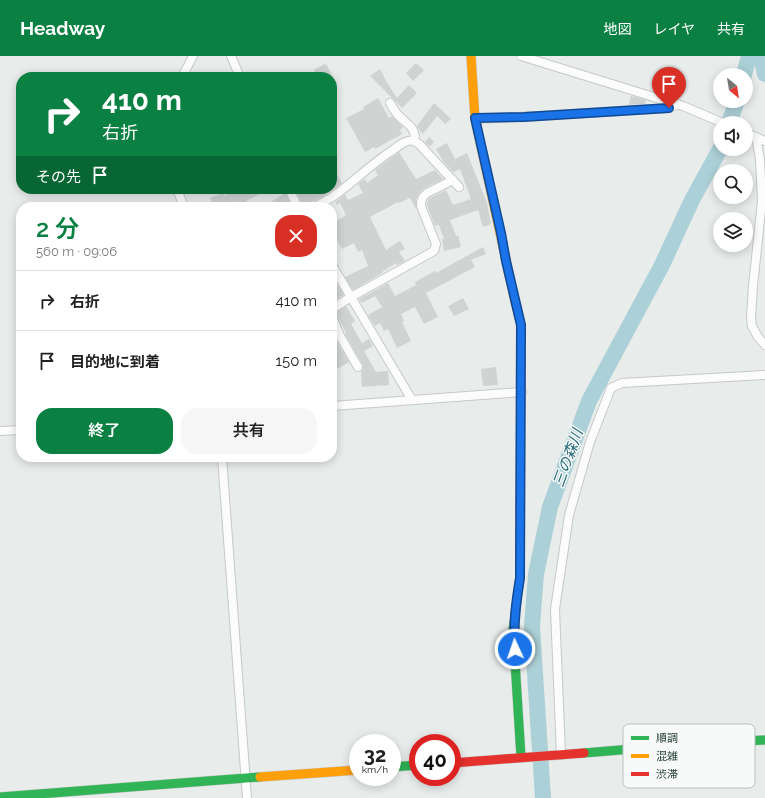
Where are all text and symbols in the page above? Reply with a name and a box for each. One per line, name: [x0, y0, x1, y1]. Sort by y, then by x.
text: Headway: [20, 17, 105, 39]
text: 地図: [603, 21, 631, 37]
text: レイヤ: [653, 21, 695, 37]
text: 共有: [717, 21, 745, 37]
pin: [652, 67, 686, 108]
north arrow: [713, 68, 753, 108]
map controls: [713, 68, 753, 252]
icon: arrive: [658, 73, 680, 95]
text: 410 m: [102, 84, 182, 117]
icon: right: [36, 88, 88, 140]
button: sound: [713, 116, 753, 156]
text: 右折: [102, 122, 138, 143]
icon: arrive: [89, 164, 111, 186]
button: search: [713, 164, 753, 204]
text: その先: [36, 168, 81, 186]
button: layers: [713, 212, 753, 252]
text: 2 分: [36, 214, 79, 243]
button: close: [275, 215, 317, 257]
text: 560 m · 09:06: [36, 244, 117, 259]
icon: right: [36, 290, 58, 312]
text: 410 m: [276, 292, 317, 310]
text: 右折: [70, 293, 100, 311]
icon: arrive: [36, 350, 58, 372]
text: 150 m: [276, 352, 317, 370]
text: 目的地に到着: [70, 353, 160, 371]
button: 終了: [36, 408, 173, 454]
button: 共有: [181, 408, 317, 454]
water label: 三の森川: [549, 425, 587, 489]
position arrow: [494, 628, 536, 670]
legend: [623, 724, 755, 788]
text: 順調: [656, 732, 678, 745]
speed limit sign: 40: [409, 734, 461, 786]
text: 32: [364, 743, 386, 767]
text: 混雑: [656, 750, 678, 763]
text: km/h: [362, 764, 388, 775]
text: 渋滞: [656, 768, 678, 781]

